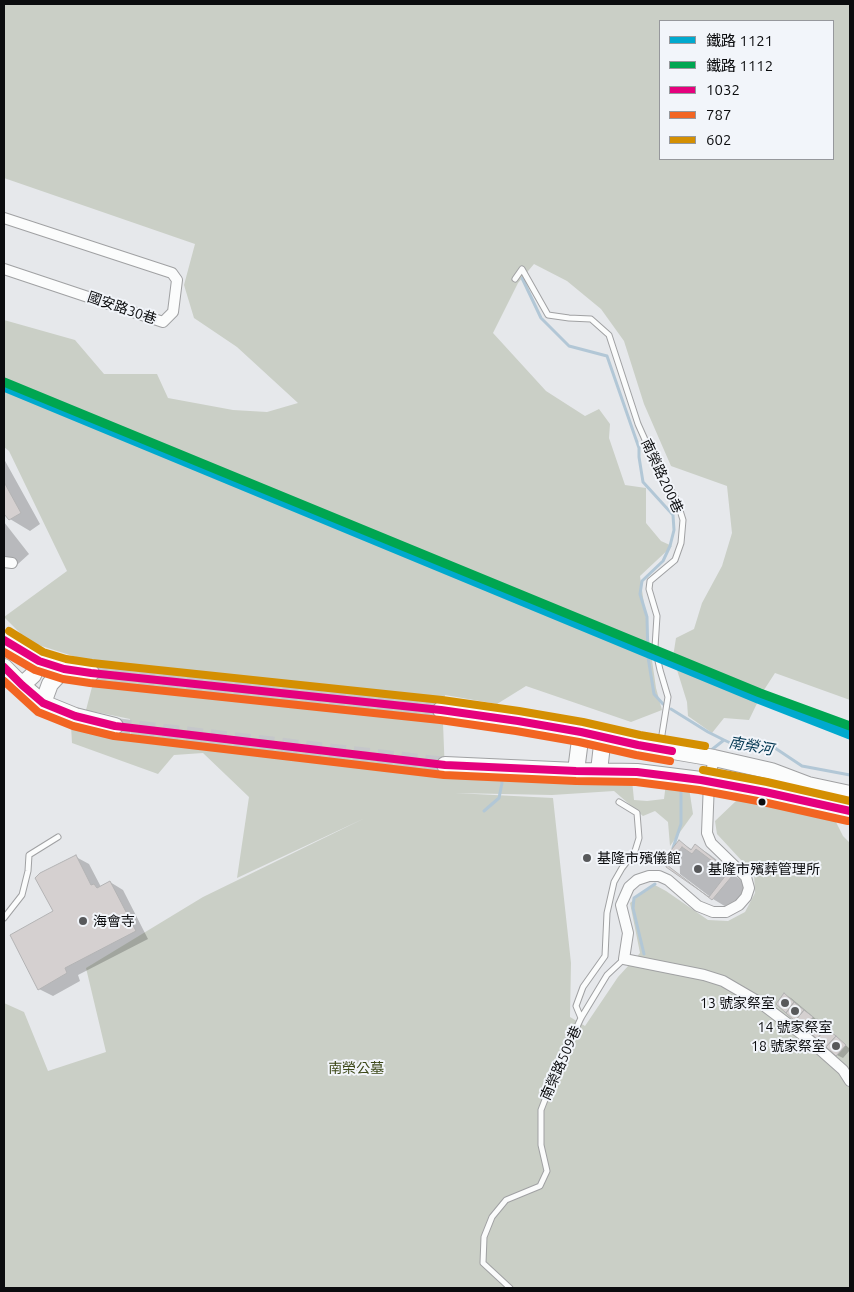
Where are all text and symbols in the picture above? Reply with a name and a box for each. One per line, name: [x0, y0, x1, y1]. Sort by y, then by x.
legend: [659, 20, 834, 160]
text: 鐵路 1121: [706, 32, 773, 49]
text: 鐵路 1112: [706, 57, 773, 74]
text: 1032: [706, 81, 740, 98]
text: 787: [706, 106, 731, 123]
text: 602: [706, 131, 731, 148]
street label: 國安路30巷: [85, 288, 159, 328]
street label: 南榮路200巷: [638, 436, 686, 516]
water label: 南榮河: [727, 733, 775, 759]
unlabelled marker: [757, 797, 767, 807]
place label: 基隆市殯儀館: [597, 850, 681, 866]
marker: 基隆市殯儀館: [581, 852, 593, 864]
place label: 基隆市殯葬管理所: [708, 861, 820, 877]
marker: 基隆市殯葬管理所: [692, 863, 704, 875]
place label: 海會寺: [93, 913, 135, 929]
marker: 海會寺: [77, 915, 89, 927]
place label: 13 號家祭室: [700, 995, 775, 1011]
marker: 13 號家祭室: [779, 997, 791, 1009]
marker: 14 號家祭室: [789, 1005, 801, 1017]
place label: 14 號家祭室: [758, 1019, 832, 1035]
street label: 南榮路509巷: [537, 1023, 585, 1103]
place label: 18 號家祭室: [751, 1038, 826, 1054]
marker: 18 號家祭室: [830, 1040, 842, 1052]
park label: 南榮公墓: [328, 1060, 384, 1076]

